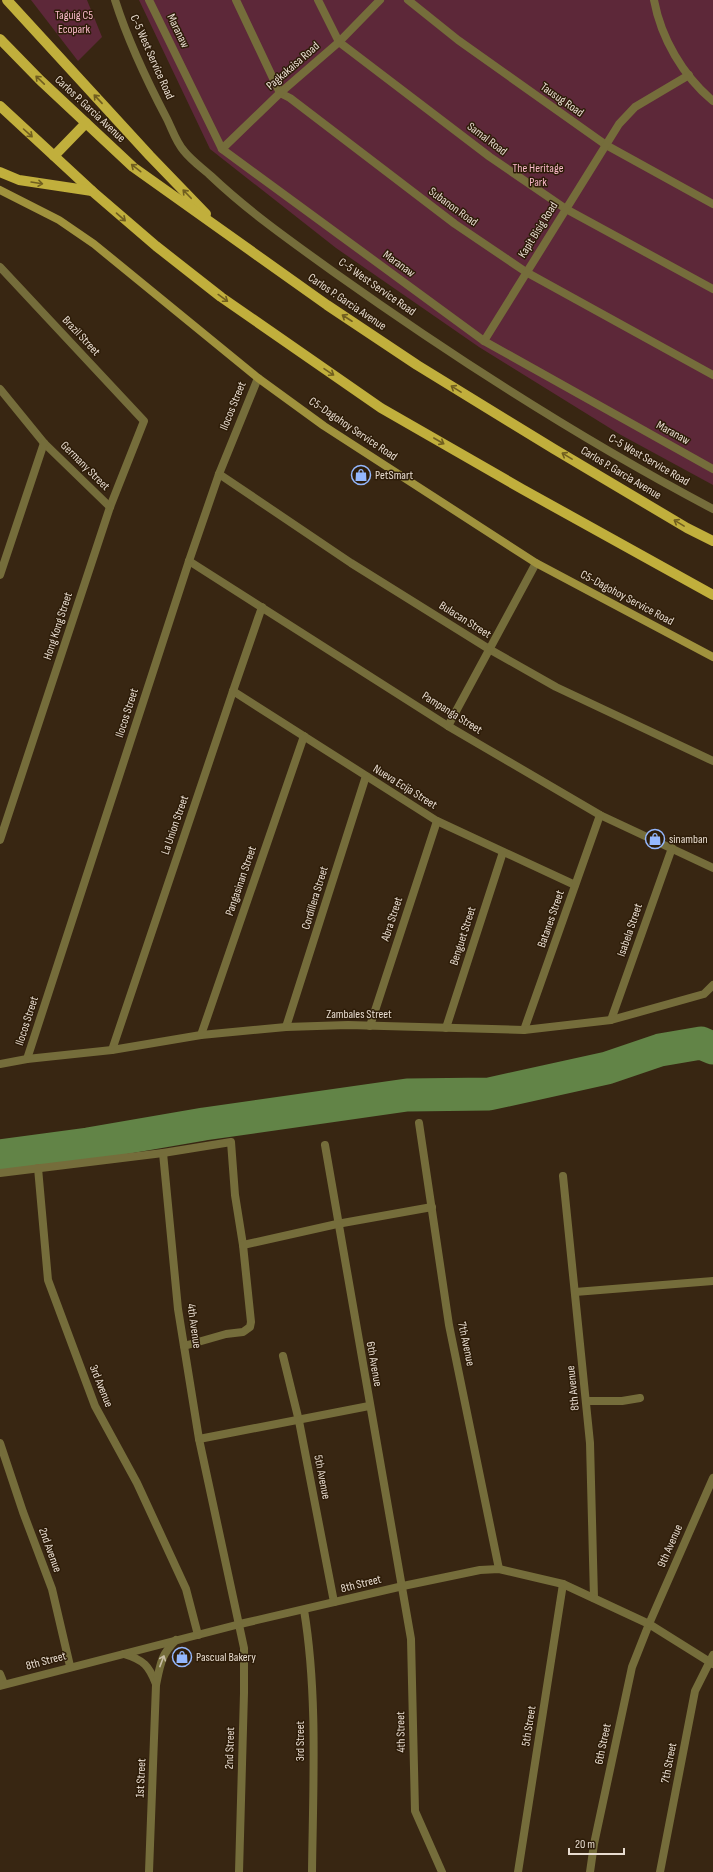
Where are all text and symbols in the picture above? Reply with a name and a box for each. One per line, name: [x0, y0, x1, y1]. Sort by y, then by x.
park label: Taguig C5 Ecopark: [55, 8, 93, 37]
street label: C-5 West Service Road: [127, 12, 177, 102]
street label: Maranaw: [163, 12, 193, 51]
street label: Pagkakaisa Road: [263, 39, 323, 93]
street label: Carlos P. Garcia Avenue: [51, 72, 129, 146]
one-way arrow: [35, 76, 45, 85]
street label: Tausug Road: [537, 80, 587, 120]
one-way arrow: [94, 94, 103, 105]
street label: Samal Road: [464, 119, 510, 159]
one-way arrow: [23, 129, 34, 138]
park label: The Heritage Park: [512, 161, 564, 190]
one-way arrow: [131, 164, 142, 173]
one-way arrow: [30, 179, 43, 187]
street label: Subanon Road: [426, 184, 480, 230]
one-way arrow: [183, 189, 192, 199]
street label: Kapit Bisig Road: [515, 199, 561, 261]
one-way arrow: [116, 212, 127, 221]
street label: Maranaw: [380, 247, 418, 281]
street label: C-5 West Service Road: [335, 255, 419, 319]
street label: Carlos P. Garcia Avenue: [305, 270, 389, 334]
one-way arrow: [217, 294, 228, 302]
street label: Brazil Street: [59, 313, 103, 359]
one-way arrow: [341, 314, 352, 322]
one-way arrow: [324, 368, 335, 376]
street label: Ilocos Street: [217, 379, 250, 432]
one-way arrow: [450, 384, 462, 392]
street label: C5-Dagohoy Service Road: [306, 394, 400, 464]
street label: Maranaw: [654, 418, 693, 448]
street label: C-5 West Service Road: [606, 431, 692, 489]
street label: Germany Street: [57, 438, 113, 494]
one-way arrow: [433, 438, 445, 446]
street label: Carlos P. Garcia Avenue: [578, 443, 664, 503]
one-way arrow: [561, 452, 573, 460]
shop icon: PetSmart: [350, 464, 372, 486]
place label: PetSmart: [375, 468, 414, 483]
one-way arrow: [673, 518, 685, 526]
street label: C5-Dagohoy Service Road: [578, 567, 676, 629]
street label: Hong Kong Street: [40, 590, 76, 662]
street label: Bulacan Street: [436, 598, 494, 642]
street label: Ilocos Street: [112, 686, 142, 740]
street label: Pampanga Street: [419, 689, 485, 738]
street label: Nueva Ecija Street: [370, 761, 440, 813]
street label: La Union Street: [158, 793, 192, 857]
shop icon: sinamban: [644, 828, 666, 850]
place label: sinamban: [669, 832, 708, 847]
street label: Pangasinan Street: [222, 844, 260, 918]
street label: Cordillera Street: [298, 864, 332, 932]
street label: Batanes Street: [534, 888, 568, 950]
street label: Abra Street: [378, 895, 406, 944]
street label: Isabela Street: [614, 901, 646, 959]
street label: Benguet Street: [446, 904, 480, 967]
street label: Ilocos Street: [12, 994, 42, 1048]
street label: Zambales Street: [326, 1007, 392, 1022]
street label: 4th Avenue: [183, 1303, 205, 1350]
street label: 7th Avenue: [454, 1320, 478, 1368]
street label: 6th Avenue: [363, 1340, 385, 1388]
street label: 3rd Avenue: [86, 1363, 116, 1410]
street label: 8th Avenue: [563, 1365, 583, 1411]
street label: 5th Avenue: [310, 1454, 334, 1501]
street label: 9th Avenue: [654, 1522, 686, 1570]
street label: 2nd Avenue: [35, 1526, 65, 1574]
street label: 8th Street: [339, 1572, 383, 1596]
shop icon: Pascual Bakery: [171, 1646, 193, 1668]
street label: 8th Street: [24, 1648, 68, 1674]
place label: Pascual Bakery: [196, 1650, 256, 1665]
one-way arrow: [159, 1655, 167, 1667]
street label: 5th Street: [518, 1704, 540, 1747]
street label: 4th Street: [393, 1711, 409, 1753]
street label: 3rd Street: [293, 1720, 308, 1761]
street label: 6th Street: [591, 1722, 615, 1766]
street label: 2nd Street: [222, 1726, 238, 1769]
street label: 7th Street: [658, 1741, 680, 1785]
street label: 1st Street: [132, 1758, 150, 1798]
scale bar: [569, 1830, 624, 1856]
text: 20 m: [575, 1837, 595, 1852]

